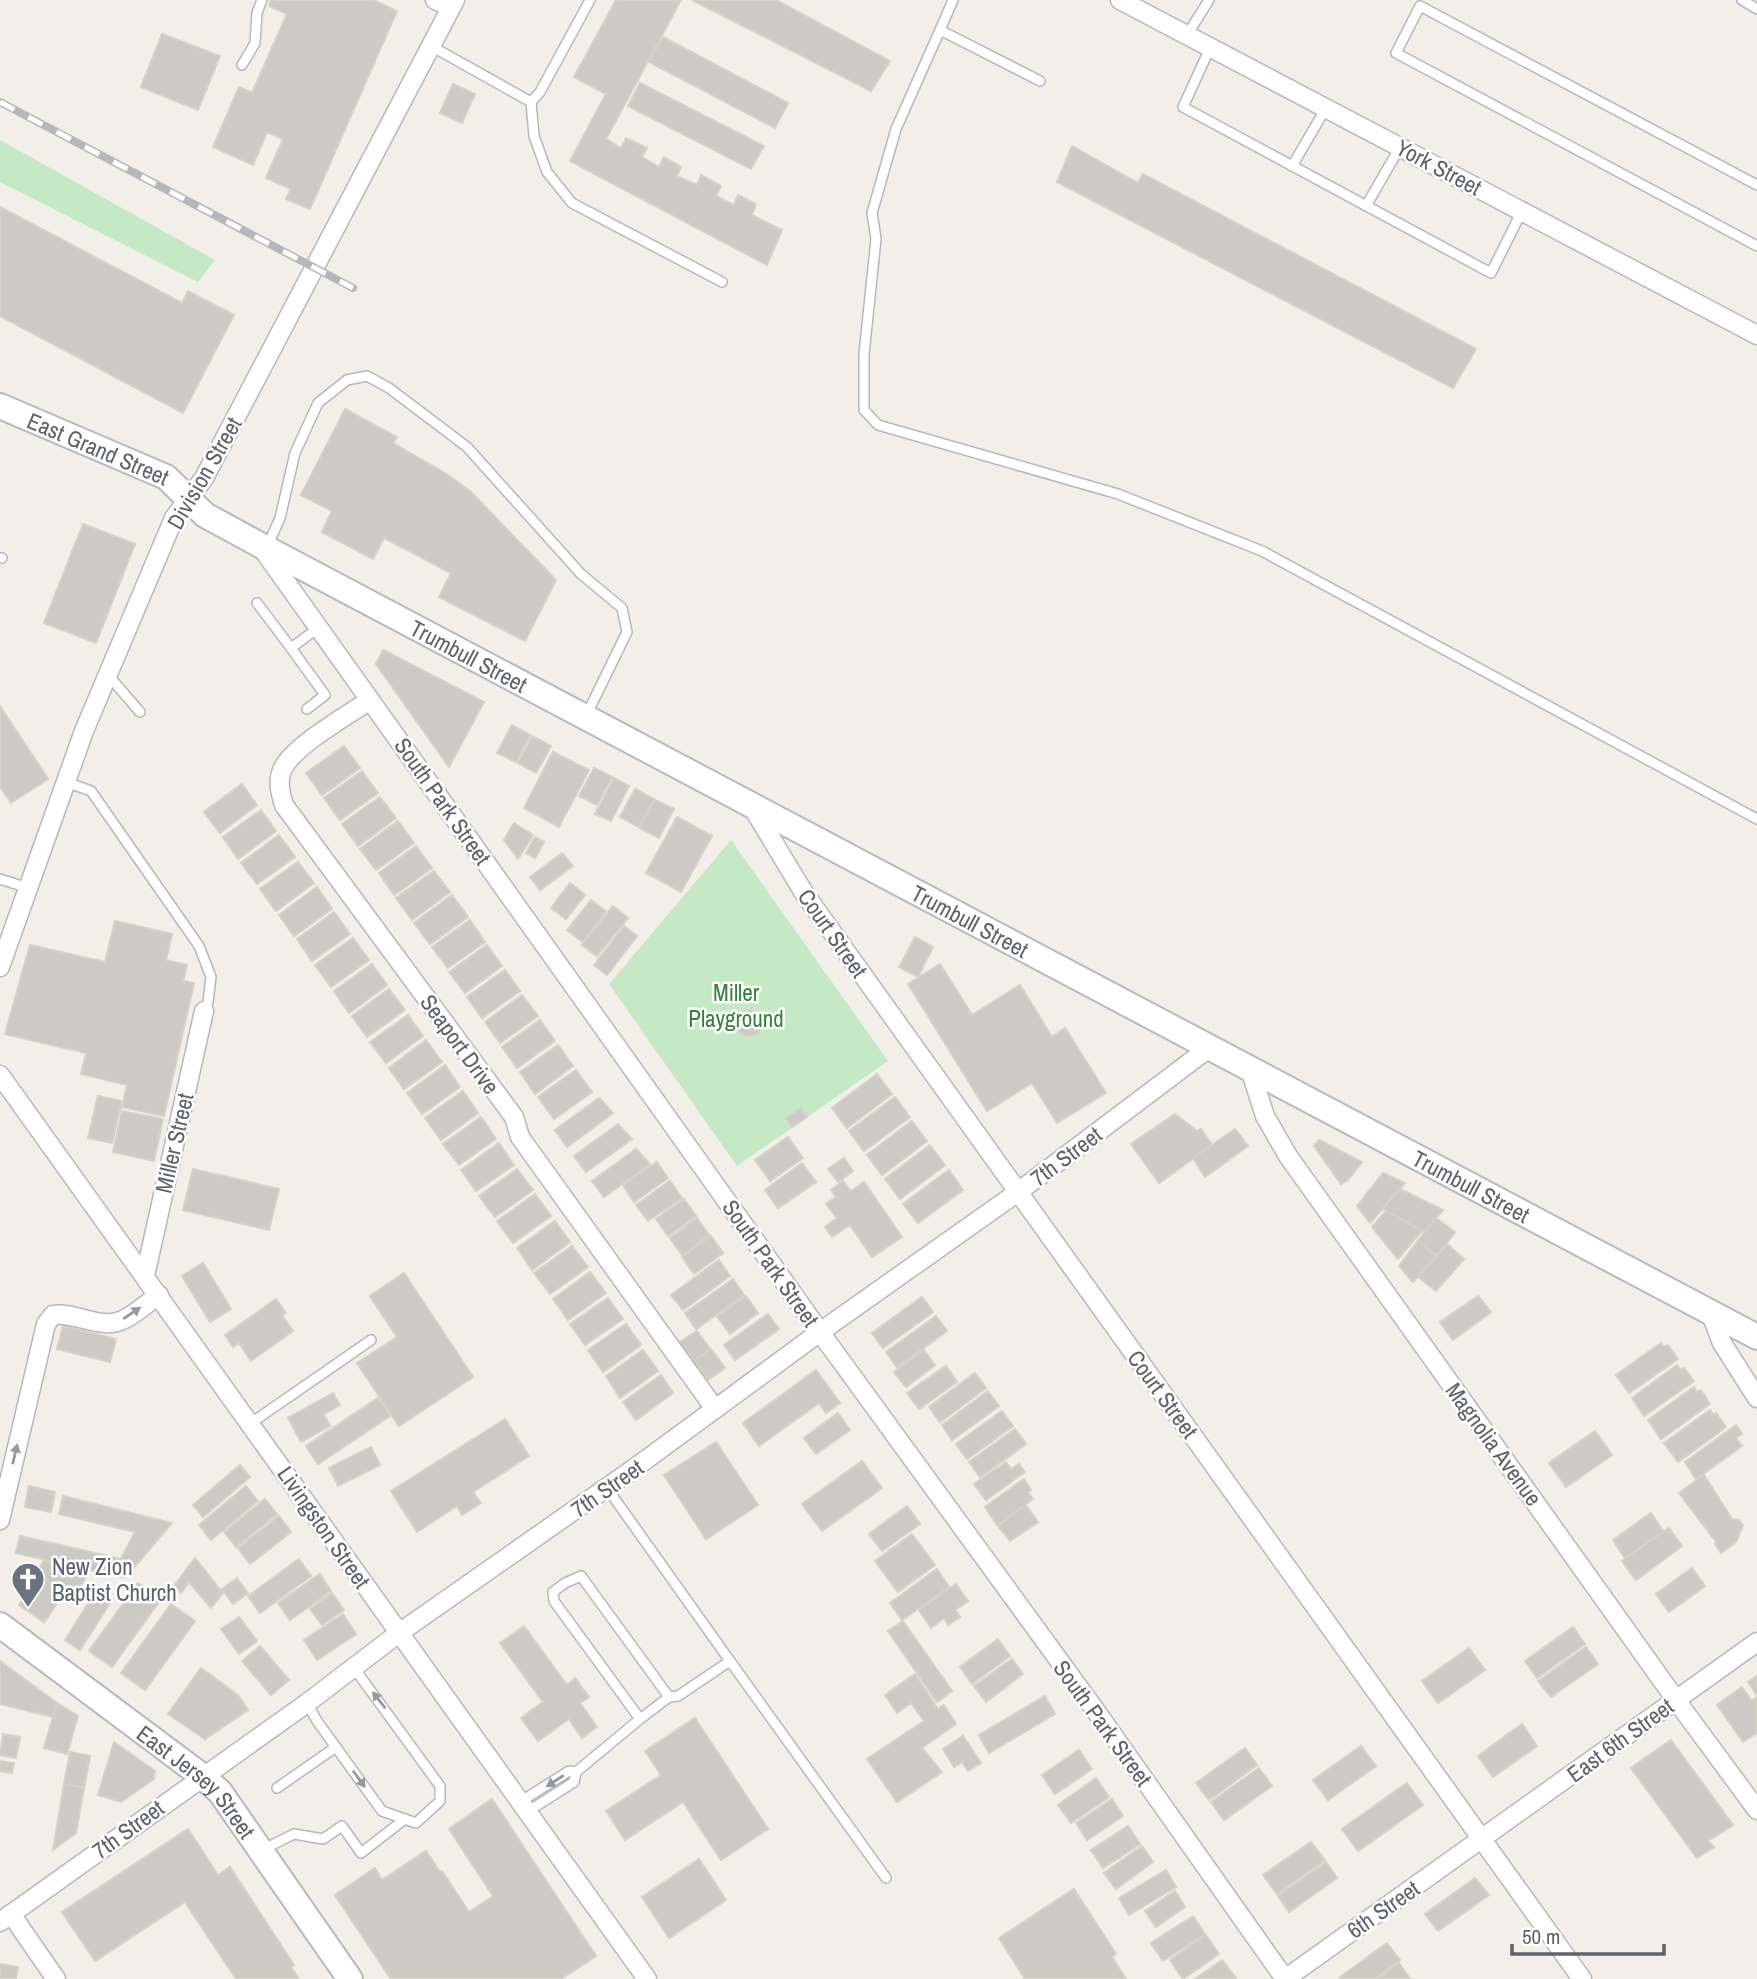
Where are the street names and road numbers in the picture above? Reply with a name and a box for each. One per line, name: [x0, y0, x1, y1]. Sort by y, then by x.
street label: York Street: [1391, 132, 1487, 202]
street label: East Grand Street: [23, 404, 174, 492]
street label: Division Street: [159, 411, 249, 535]
street label: Trumbull Street: [405, 612, 533, 699]
street label: South Park Street: [388, 731, 498, 871]
street label: Trumbull Street: [906, 877, 1034, 964]
street label: Court Street: [791, 882, 875, 984]
street label: Seaport Drive: [413, 988, 507, 1100]
street label: Miller Street: [147, 1090, 201, 1196]
street label: 7th Street: [1024, 1119, 1108, 1193]
street label: Trumbull Street: [1407, 1142, 1535, 1230]
street label: South Park Street: [716, 1193, 826, 1333]
street label: Court Street: [1121, 1344, 1205, 1444]
street label: Magnolia Avenue: [1439, 1376, 1549, 1512]
street label: 7th Street: [565, 1452, 649, 1524]
street label: Livingston Street: [270, 1460, 378, 1594]
street label: South Park Street: [1047, 1654, 1159, 1792]
street label: East 6th Street: [1560, 1691, 1680, 1789]
street label: East Jersey Street: [131, 1717, 263, 1844]
street label: 7th Street: [86, 1792, 170, 1866]
street label: 6th Street: [1341, 1873, 1425, 1945]

